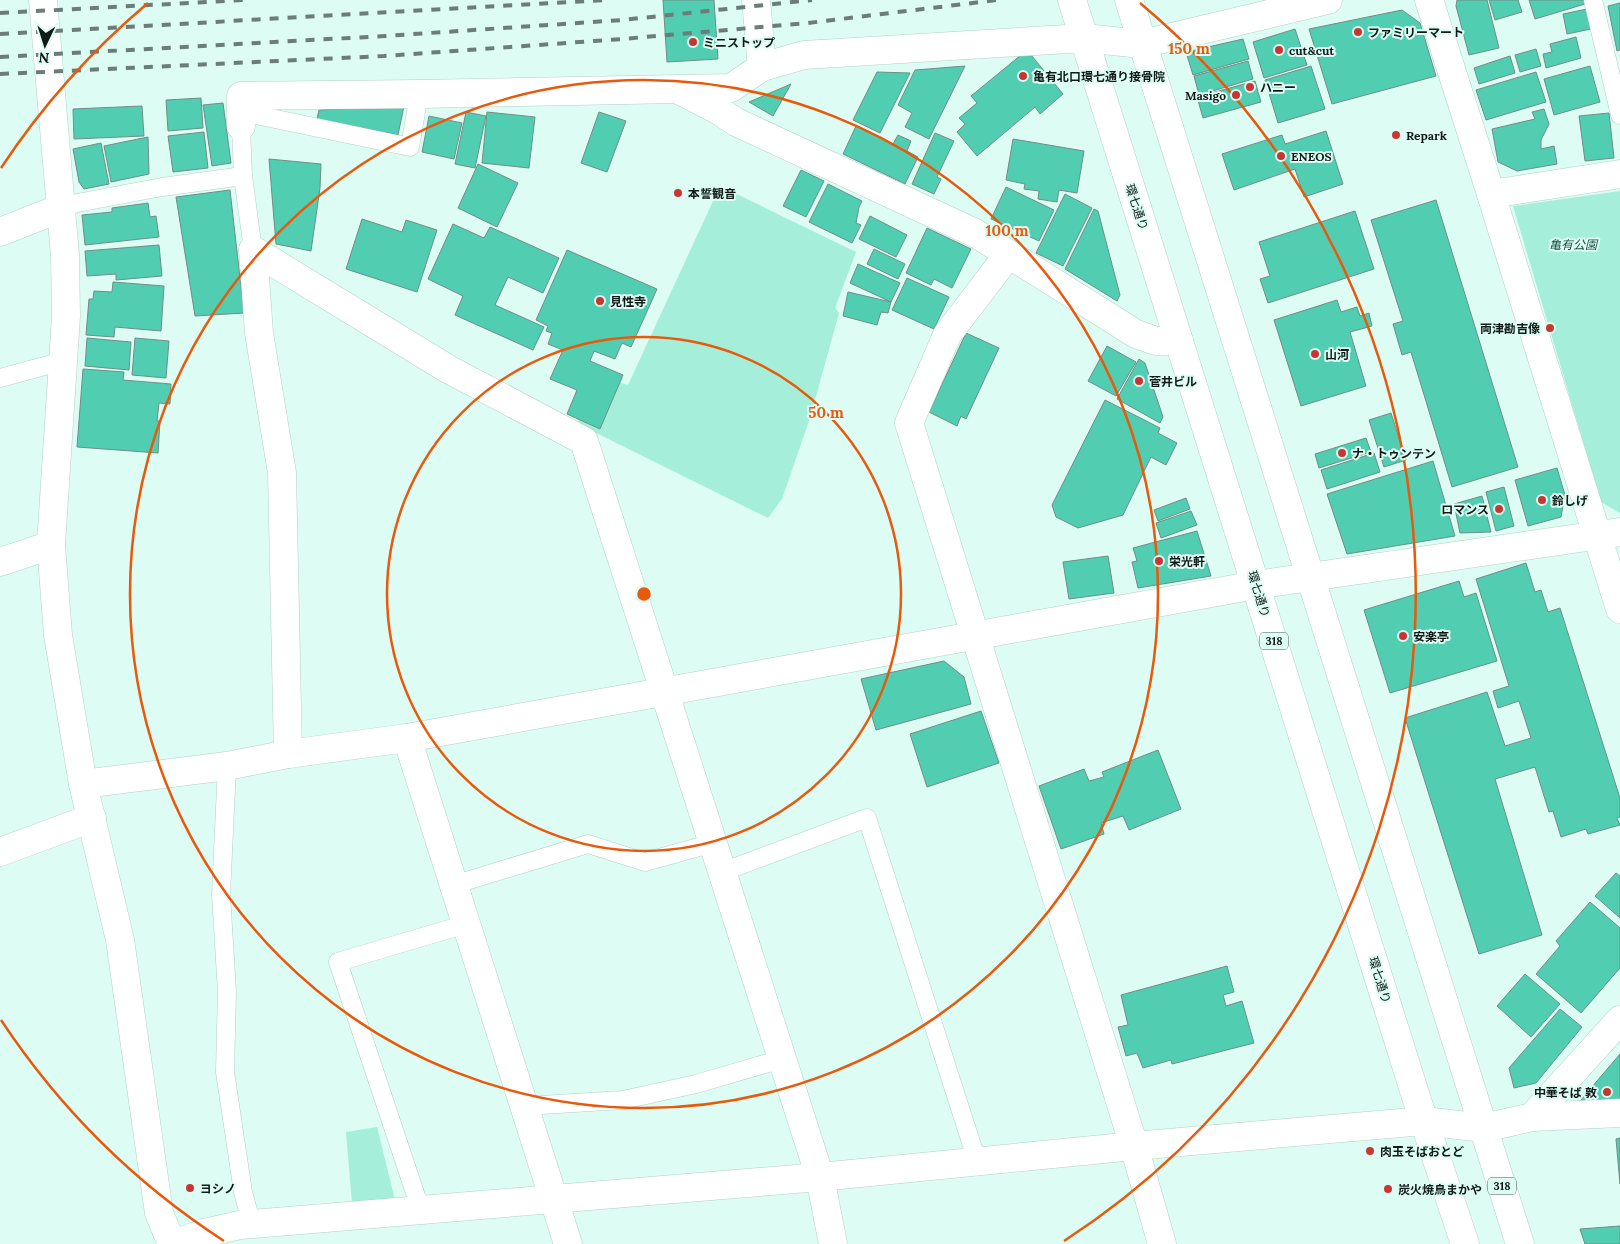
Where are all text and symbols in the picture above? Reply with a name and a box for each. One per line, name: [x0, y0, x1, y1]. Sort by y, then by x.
north arrow: [20, 20, 70, 70]
place label: ファミリーマート: [1368, 25, 1464, 40]
marker: ファミリーマート: [1352, 26, 1364, 38]
place label: ミニストップ: [703, 35, 775, 50]
marker: ミニストップ: [687, 36, 699, 48]
text: 150 m: [1168, 39, 1210, 58]
place label: cut&cut: [1289, 43, 1335, 58]
marker: cut&cut: [1273, 44, 1285, 56]
text: N: [38, 49, 50, 67]
place label: 亀有北口環七通り接骨院: [1033, 69, 1165, 84]
marker: 亀有北口環七通り接骨院: [1017, 70, 1029, 82]
place label: ハニー: [1260, 80, 1296, 95]
marker: ハニー: [1244, 81, 1256, 93]
place label: Masigo: [1185, 88, 1226, 103]
marker: Masigo: [1230, 89, 1242, 101]
place label: Repark: [1406, 128, 1447, 143]
marker: Repark: [1390, 129, 1402, 141]
place label: ENEOS: [1291, 149, 1332, 164]
marker: ENEOS: [1275, 150, 1287, 162]
street label: 環七通り: [1122, 182, 1152, 232]
place label: 本誓観音: [688, 186, 736, 201]
marker: 本誓観音: [672, 187, 684, 199]
text: 100 m: [986, 221, 1029, 240]
park label: 亀有公園: [1549, 237, 1599, 252]
place label: 見性寺: [610, 294, 646, 309]
marker: 見性寺: [594, 295, 606, 307]
place label: 両津勘吉像: [1480, 321, 1540, 336]
marker: 両津勘吉像: [1544, 322, 1556, 334]
place label: 山河: [1325, 347, 1349, 362]
marker: 山河: [1309, 348, 1321, 360]
place label: 菅井ビル: [1149, 374, 1197, 389]
marker: 菅井ビル: [1133, 375, 1145, 387]
text: 50 m: [808, 403, 844, 422]
place label: ナ・トゥンテン: [1352, 446, 1436, 461]
marker: ナ・トゥンテン: [1336, 447, 1348, 459]
place label: 鈴しげ: [1551, 493, 1588, 508]
marker: 鈴しげ: [1536, 494, 1548, 506]
place label: ロマンス: [1441, 502, 1489, 517]
marker: ロマンス: [1493, 503, 1505, 515]
place label: 栄光軒: [1169, 554, 1205, 569]
marker: 栄光軒: [1153, 555, 1165, 567]
street label: 環七通り: [1245, 569, 1273, 619]
centre of rings: [635, 585, 653, 603]
place label: 安楽亭: [1413, 629, 1449, 644]
marker: 安楽亭: [1397, 630, 1409, 642]
road number: 318: [1260, 632, 1288, 649]
street label: 環七通り: [1366, 955, 1394, 1005]
place label: 中華そば 敦: [1534, 1085, 1597, 1100]
marker: 中華そば 敦: [1601, 1086, 1613, 1098]
place label: 肉玉そばおとど: [1380, 1144, 1464, 1159]
marker: 肉玉そばおとど: [1364, 1145, 1376, 1157]
road number: 318: [1488, 1178, 1516, 1194]
place label: ヨシノ: [200, 1181, 236, 1196]
marker: ヨシノ: [184, 1182, 196, 1194]
place label: 炭火焼鳥まかや: [1398, 1182, 1482, 1197]
marker: 炭火焼鳥まかや: [1382, 1183, 1394, 1195]

